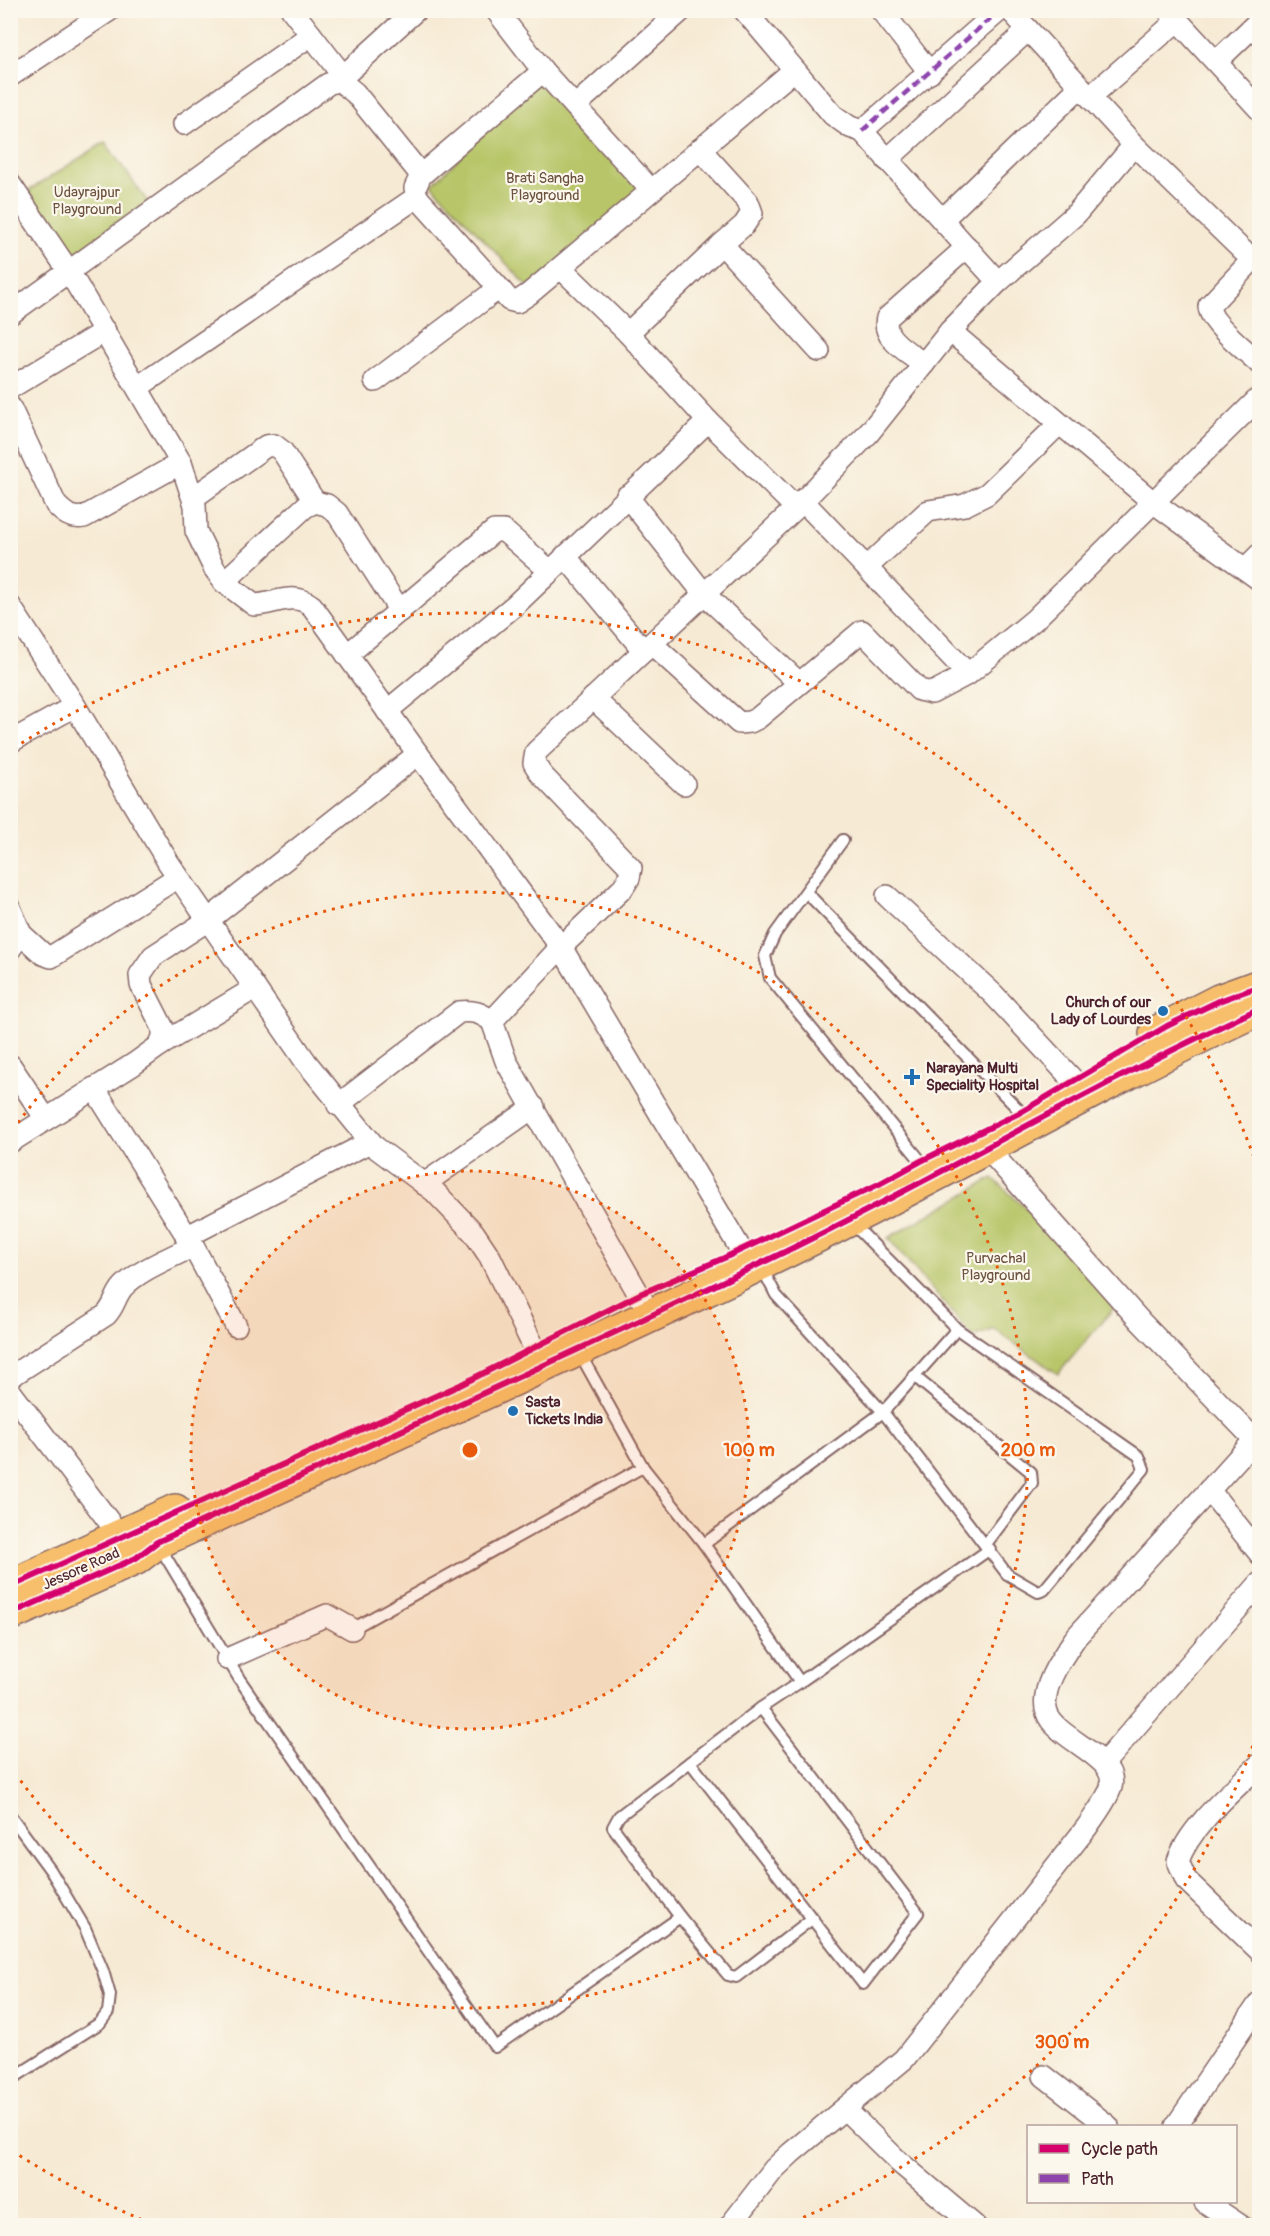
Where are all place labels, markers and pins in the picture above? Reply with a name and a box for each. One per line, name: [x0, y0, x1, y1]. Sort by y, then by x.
place label: Church of our Lady of Lourdes: [1050, 993, 1152, 1029]
marker: Church of our Lady of Lourdes: [1156, 1004, 1170, 1018]
place label: Narayana Multi Speciality Hospital: [926, 1059, 1039, 1095]
marker: Narayana Multi Speciality Hospital: [903, 1068, 921, 1086]
place label: Sasta Tickets India: [524, 1393, 603, 1429]
marker: Sasta Tickets India: [506, 1404, 520, 1418]
centre of rings: [460, 1440, 480, 1460]

